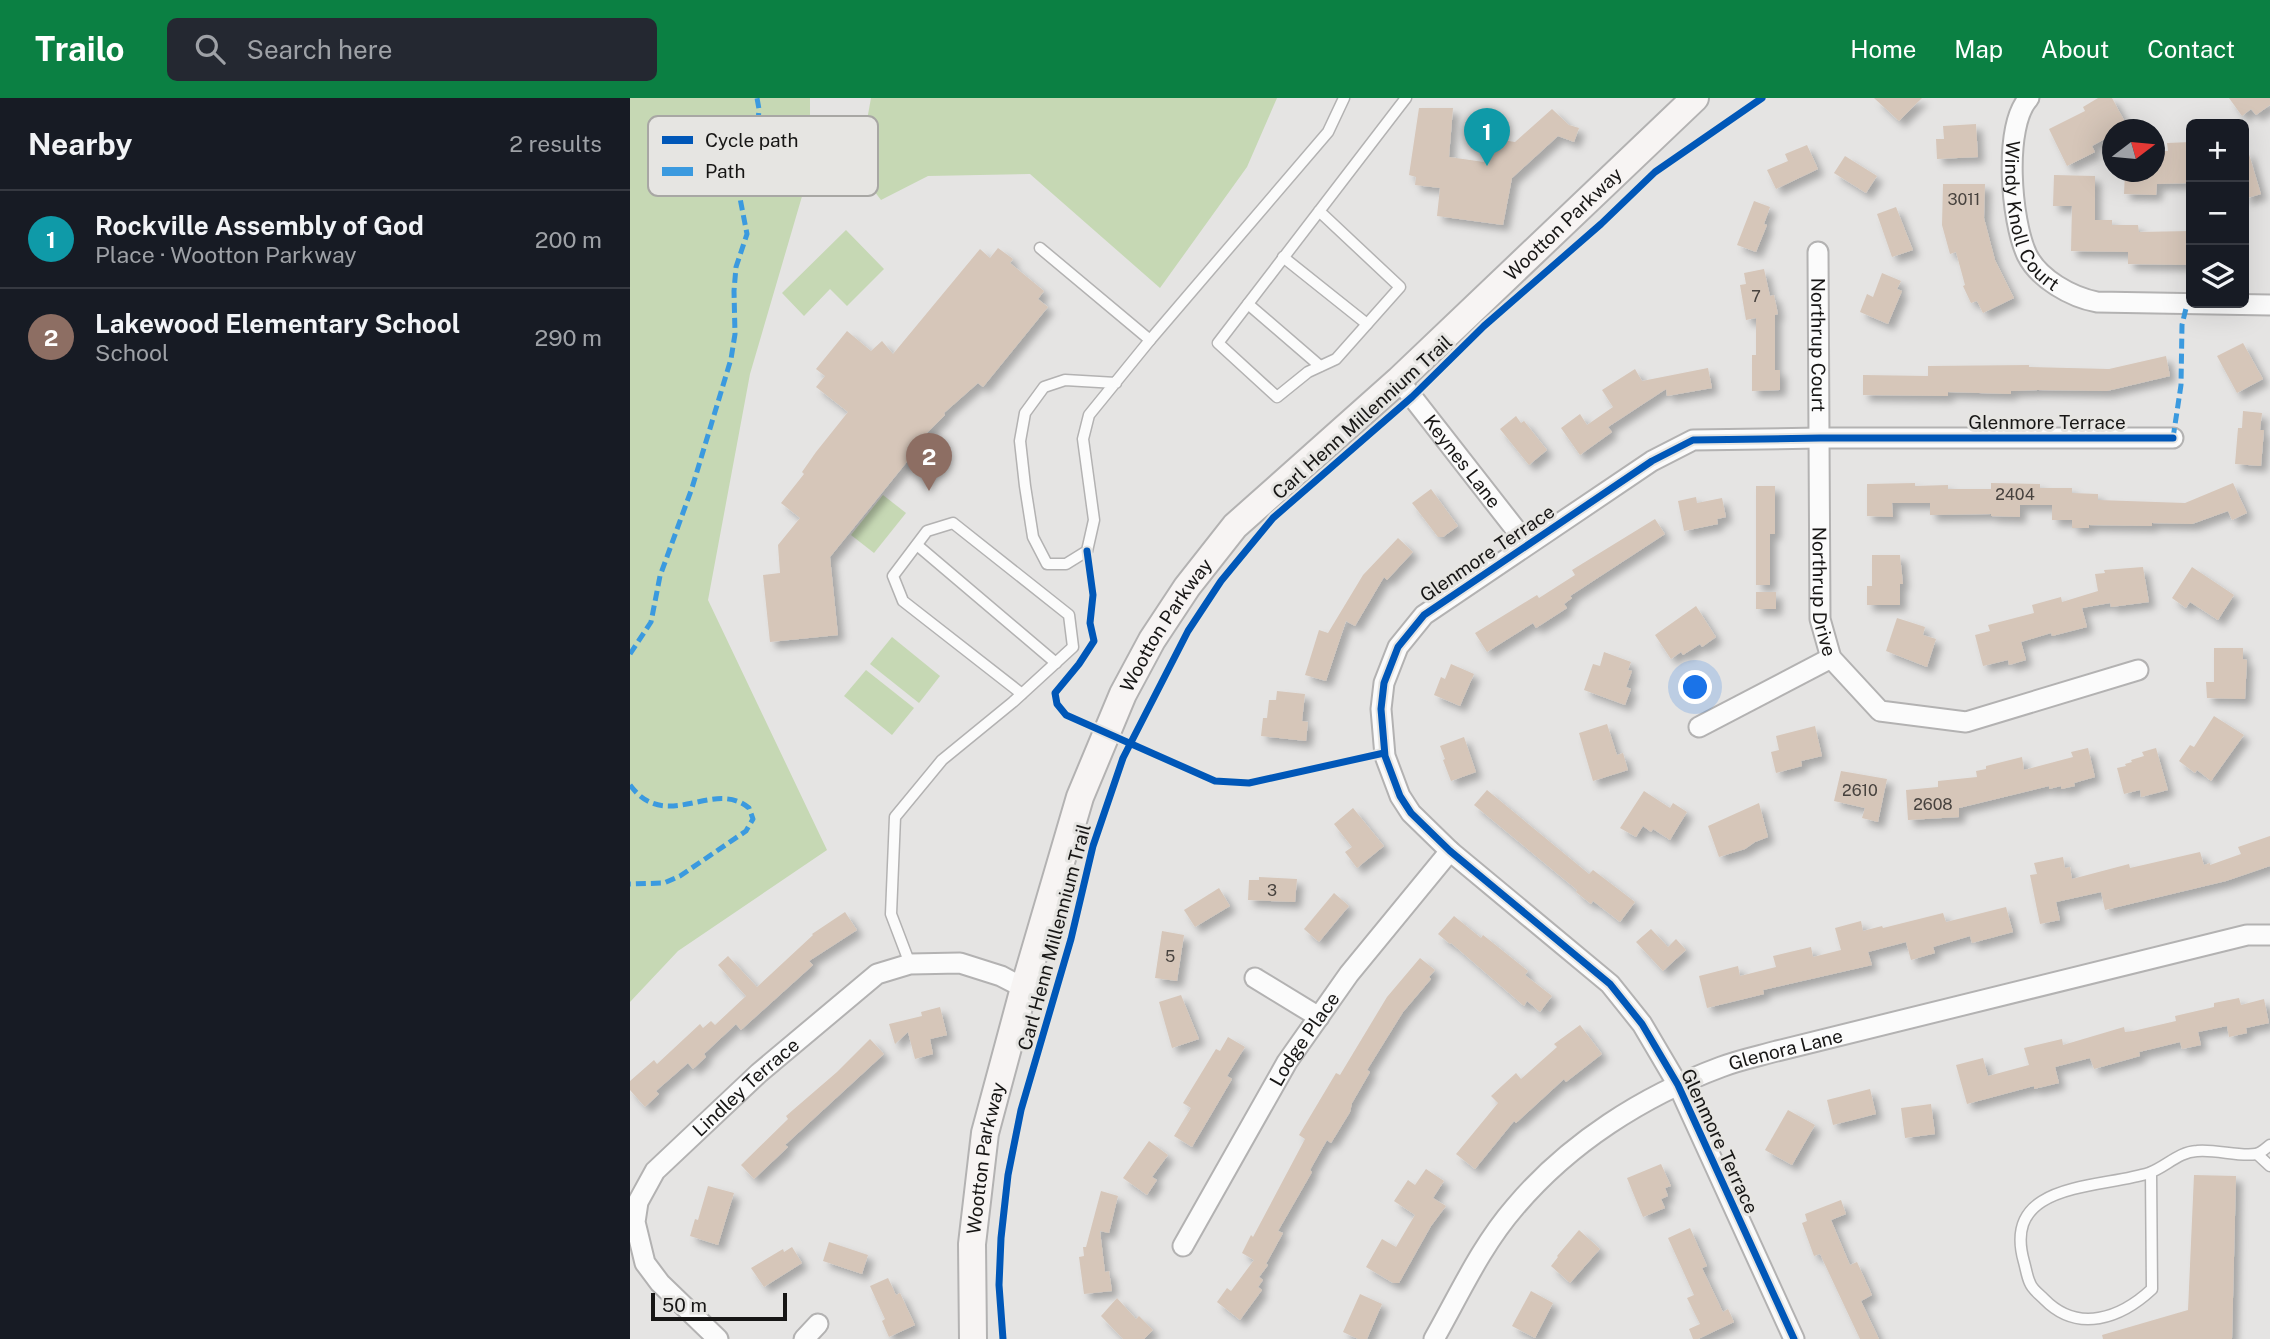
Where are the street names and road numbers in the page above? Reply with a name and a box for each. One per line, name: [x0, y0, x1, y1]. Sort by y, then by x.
street label: Windy Knoll Court: [2001, 140, 2063, 295]
street label: Wootton Parkway: [1500, 163, 1626, 285]
street label: Northrup Court: [1807, 278, 1830, 412]
street label: Carl Henn Millennium Trail: [1268, 331, 1456, 503]
street label: Keynes Lane: [1419, 410, 1506, 512]
street label: Glenmore Terrace: [1968, 411, 2126, 433]
street label: Glenmore Terrace: [1416, 500, 1558, 606]
street label: Northrup Drive: [1808, 527, 1841, 659]
street label: Wootton Parkway: [1115, 554, 1216, 695]
street label: Carl Henn Millennium Trail: [1013, 821, 1095, 1053]
street label: Lodge Place: [1265, 988, 1344, 1090]
street label: Glenora Lane: [1726, 1024, 1845, 1075]
street label: Lindley Terrace: [688, 1033, 803, 1141]
street label: Glenmore Terrace: [1677, 1065, 1763, 1217]
street label: Wootton Parkway: [962, 1080, 1009, 1235]

